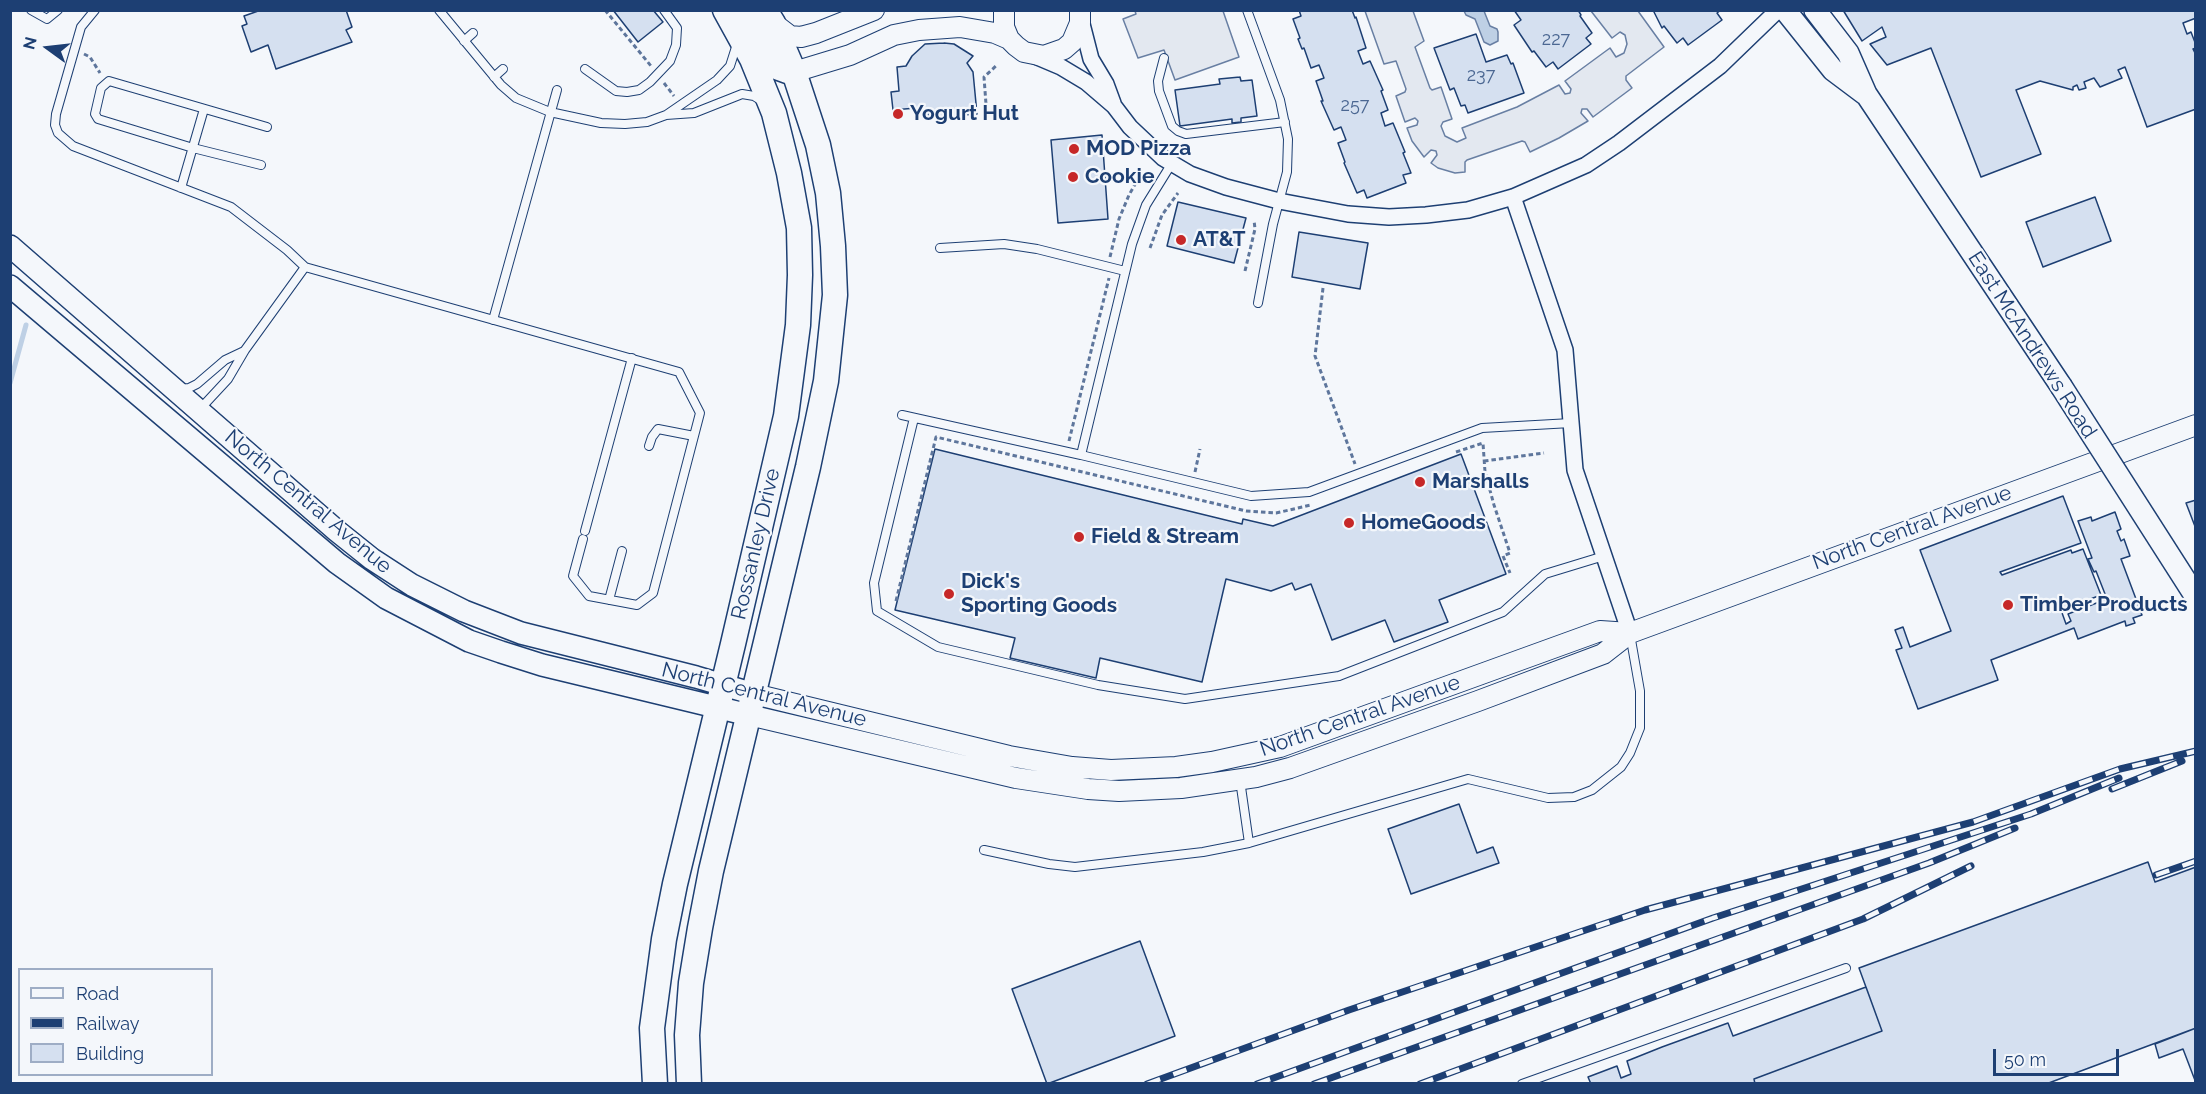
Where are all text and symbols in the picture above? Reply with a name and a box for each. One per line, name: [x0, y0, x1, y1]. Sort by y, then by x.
north arrow: [18, 18, 78, 78]
house number: 227: [1542, 29, 1570, 51]
text: N: [19, 35, 41, 52]
house number: 237: [1467, 65, 1495, 87]
house number: 257: [1341, 95, 1369, 117]
place label: Yogurt Hut: [910, 101, 1019, 127]
marker: Yogurt Hut: [891, 107, 905, 121]
place label: MOD Pizza: [1086, 136, 1191, 162]
marker: MOD Pizza: [1067, 142, 1081, 156]
place label: Cookie: [1085, 164, 1154, 190]
marker: Cookie: [1066, 170, 1080, 184]
place label: AT&T: [1193, 227, 1245, 253]
marker: AT&T: [1174, 233, 1188, 247]
street label: East McAndrews Road: [1962, 247, 2102, 443]
street label: North Central Avenue: [219, 425, 397, 579]
street label: Rossanley Drive: [726, 466, 786, 622]
place label: Marshalls: [1432, 469, 1529, 495]
marker: Marshalls: [1413, 475, 1427, 489]
street label: North Central Avenue: [1809, 480, 2015, 576]
place label: HomeGoods: [1361, 510, 1486, 536]
marker: HomeGoods: [1342, 516, 1356, 530]
place label: Field & Stream: [1091, 524, 1239, 550]
marker: Field & Stream: [1072, 530, 1086, 544]
place label: Dick's Sporting Goods: [961, 569, 1117, 619]
marker: Dick's Sporting Goods: [942, 587, 956, 601]
place label: Timber Products: [2020, 592, 2188, 618]
marker: Timber Products: [2001, 598, 2015, 612]
street label: North Central Avenue: [659, 657, 869, 733]
street label: North Central Avenue: [1257, 670, 1463, 762]
legend: [18, 968, 213, 1076]
text: Road: [76, 983, 119, 1004]
text: Railway: [76, 1013, 140, 1034]
scale bar: [1996, 1037, 2122, 1075]
text: Building: [76, 1043, 144, 1064]
text: 50 m: [2004, 1049, 2046, 1070]

